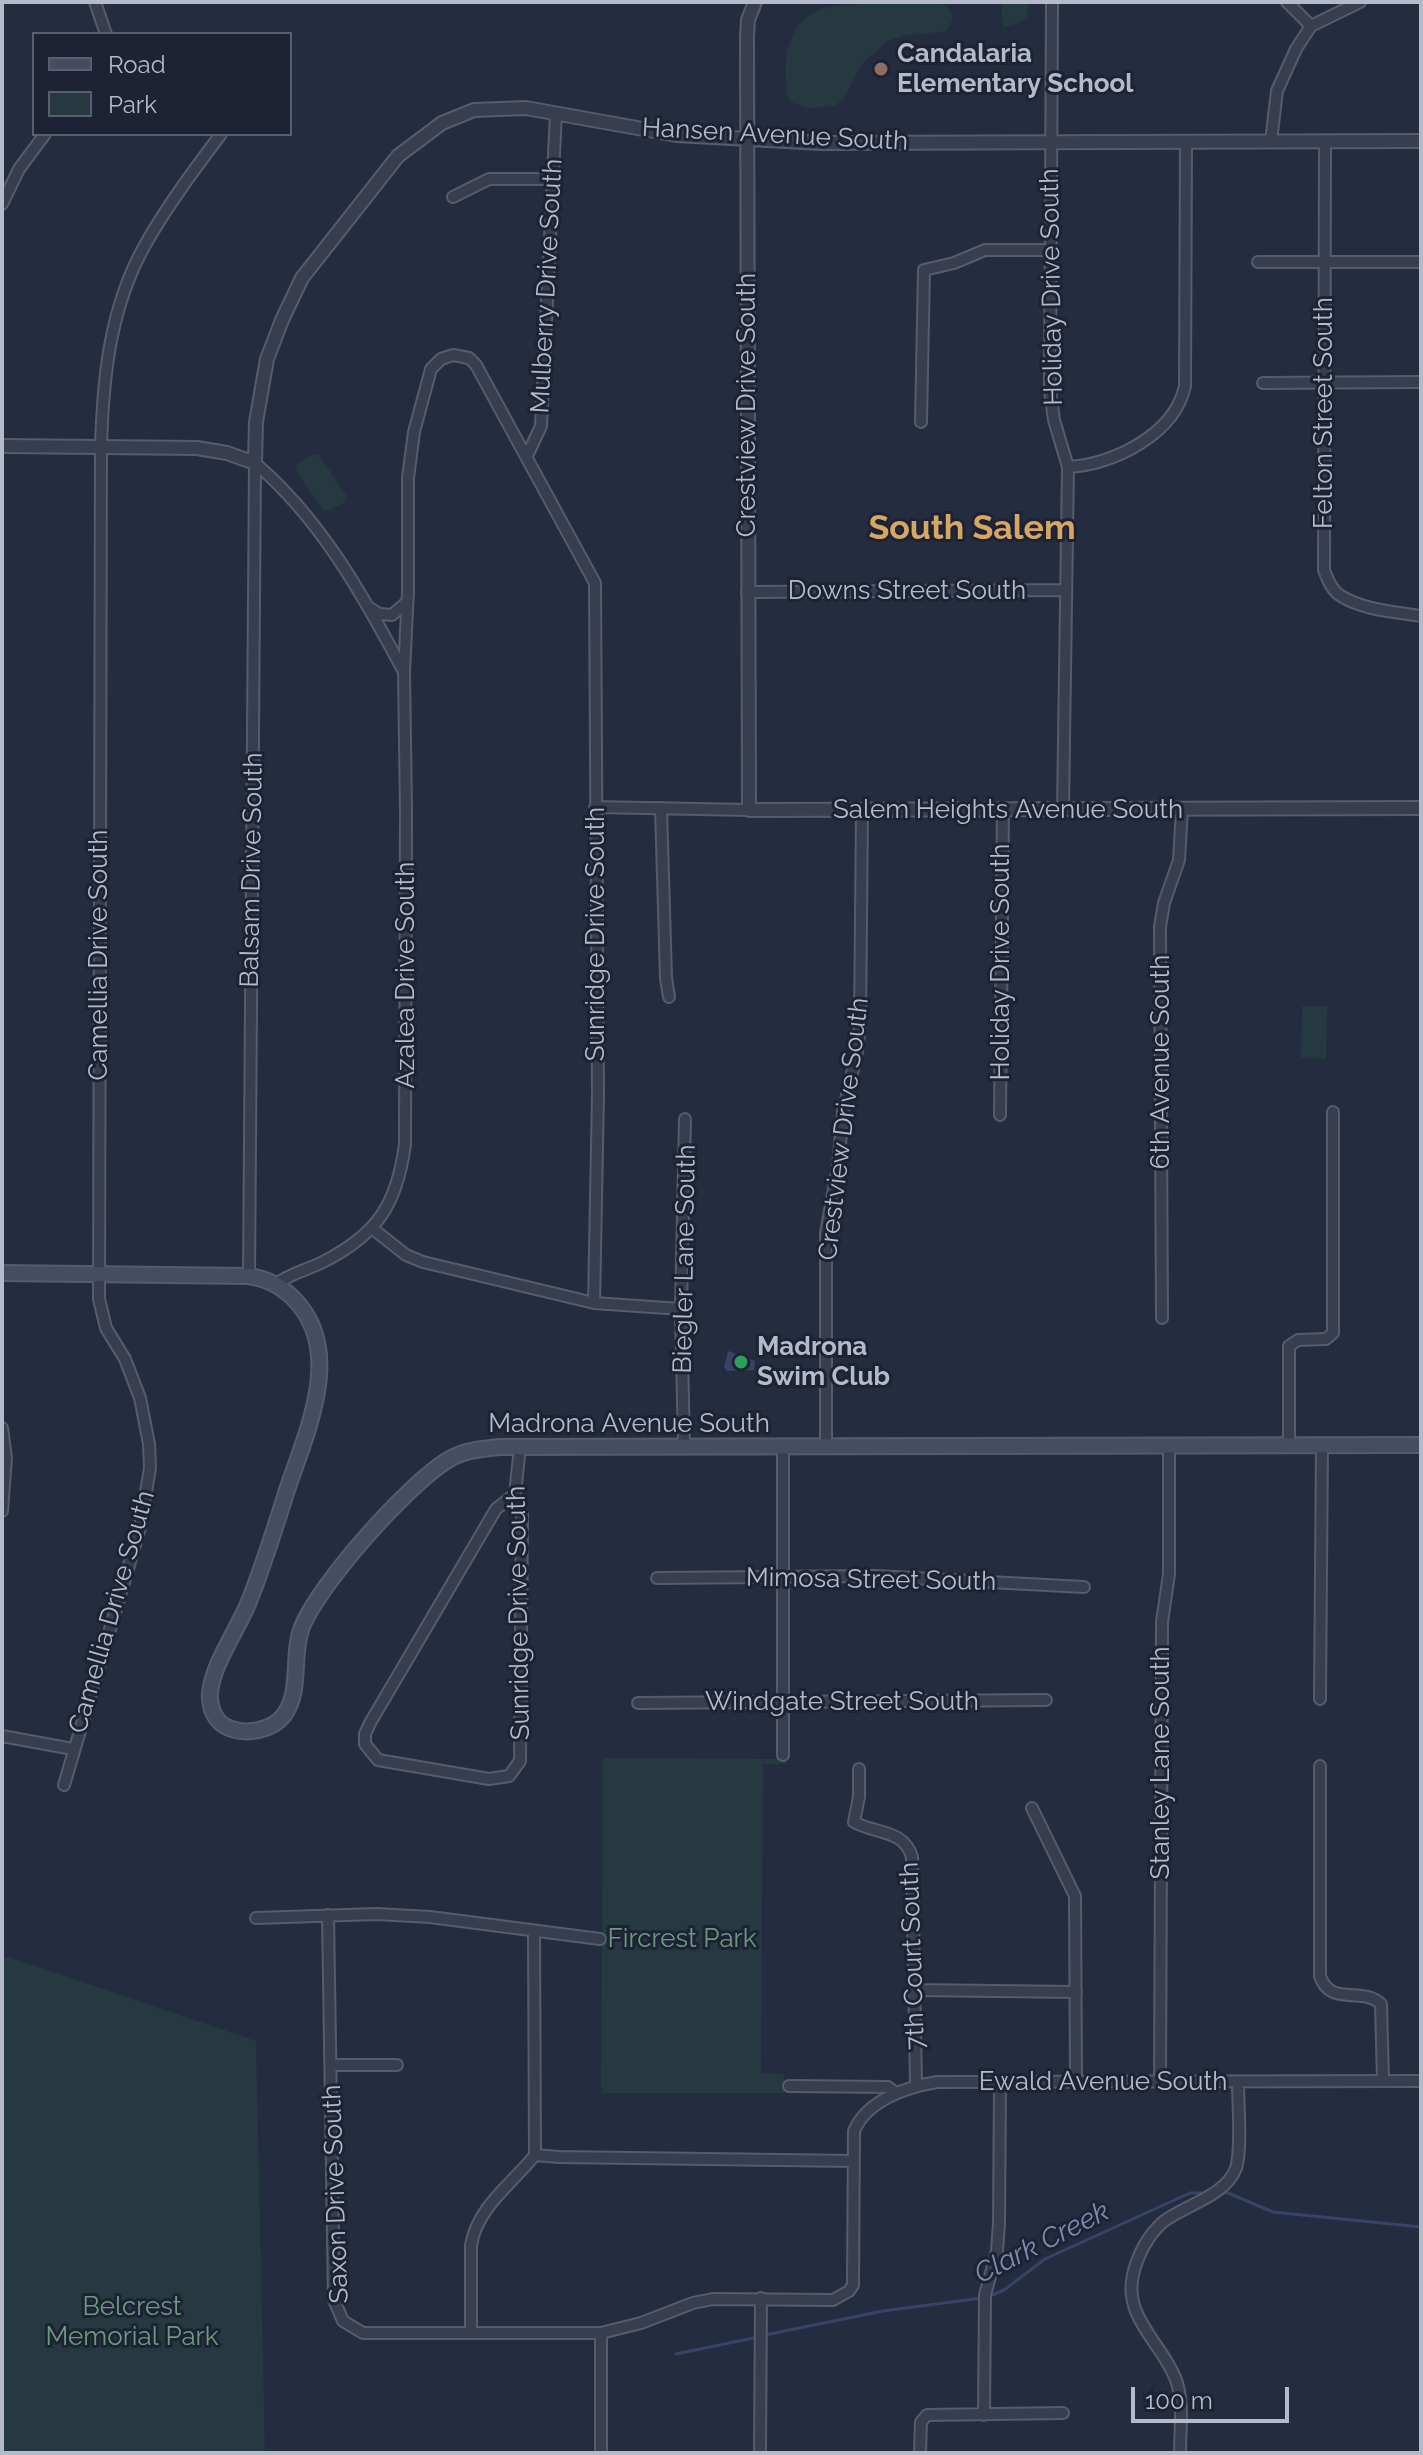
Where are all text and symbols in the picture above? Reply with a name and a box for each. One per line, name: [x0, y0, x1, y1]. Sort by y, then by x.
legend: [32, 32, 292, 136]
place label: Candalaria Elementary School: [897, 38, 1133, 100]
text: Road: [108, 50, 166, 79]
marker: Candalaria Elementary School: [872, 60, 890, 78]
text: Park: [108, 90, 157, 119]
street label: Hansen Avenue South: [641, 112, 909, 158]
street label: Mulberry Drive South: [525, 158, 569, 414]
street label: Holiday Drive South: [1034, 168, 1070, 406]
street label: Crestview Drive South: [731, 273, 763, 537]
street label: Felton Street South: [1308, 297, 1340, 529]
district label: South Salem: [868, 509, 1076, 549]
street label: Downs Street South: [788, 575, 1026, 607]
street label: Balsam Drive South: [234, 752, 270, 988]
street label: Salem Heights Avenue South: [833, 794, 1183, 826]
street label: Sunridge Drive South: [580, 807, 612, 1061]
street label: Camellia Drive South: [83, 829, 115, 1081]
street label: Holiday Drive South: [985, 843, 1017, 1081]
street label: Azalea Drive South: [390, 862, 422, 1088]
street label: 6th Avenue South: [1145, 955, 1177, 1169]
street label: Crestview Drive South: [812, 996, 876, 1262]
street label: Biegler Lane South: [667, 1144, 703, 1374]
place label: Madrona Swim Club: [757, 1331, 890, 1392]
marker: Madrona Swim Club: [732, 1353, 750, 1371]
street label: Madrona Avenue South: [488, 1408, 770, 1440]
street label: Sunridge Drive South: [501, 1485, 537, 1741]
street label: Camellia Drive South: [62, 1487, 162, 1737]
street label: Mimosa Street South: [746, 1562, 996, 1598]
street label: Stanley Lane South: [1145, 1646, 1177, 1880]
street label: Windgate Street South: [705, 1686, 979, 1718]
street label: 7th Court South: [894, 1861, 932, 2051]
park label: Fircrest Park: [608, 1923, 756, 1955]
street label: Ewald Avenue South: [979, 2066, 1227, 2098]
street label: Saxon Drive South: [317, 2084, 355, 2304]
water label: Clark Creek: [969, 2195, 1115, 2291]
park label: Belcrest Memorial Park: [46, 2291, 218, 2352]
scale bar: [1135, 2371, 1293, 2421]
text: 100 m: [1145, 2386, 1213, 2415]

